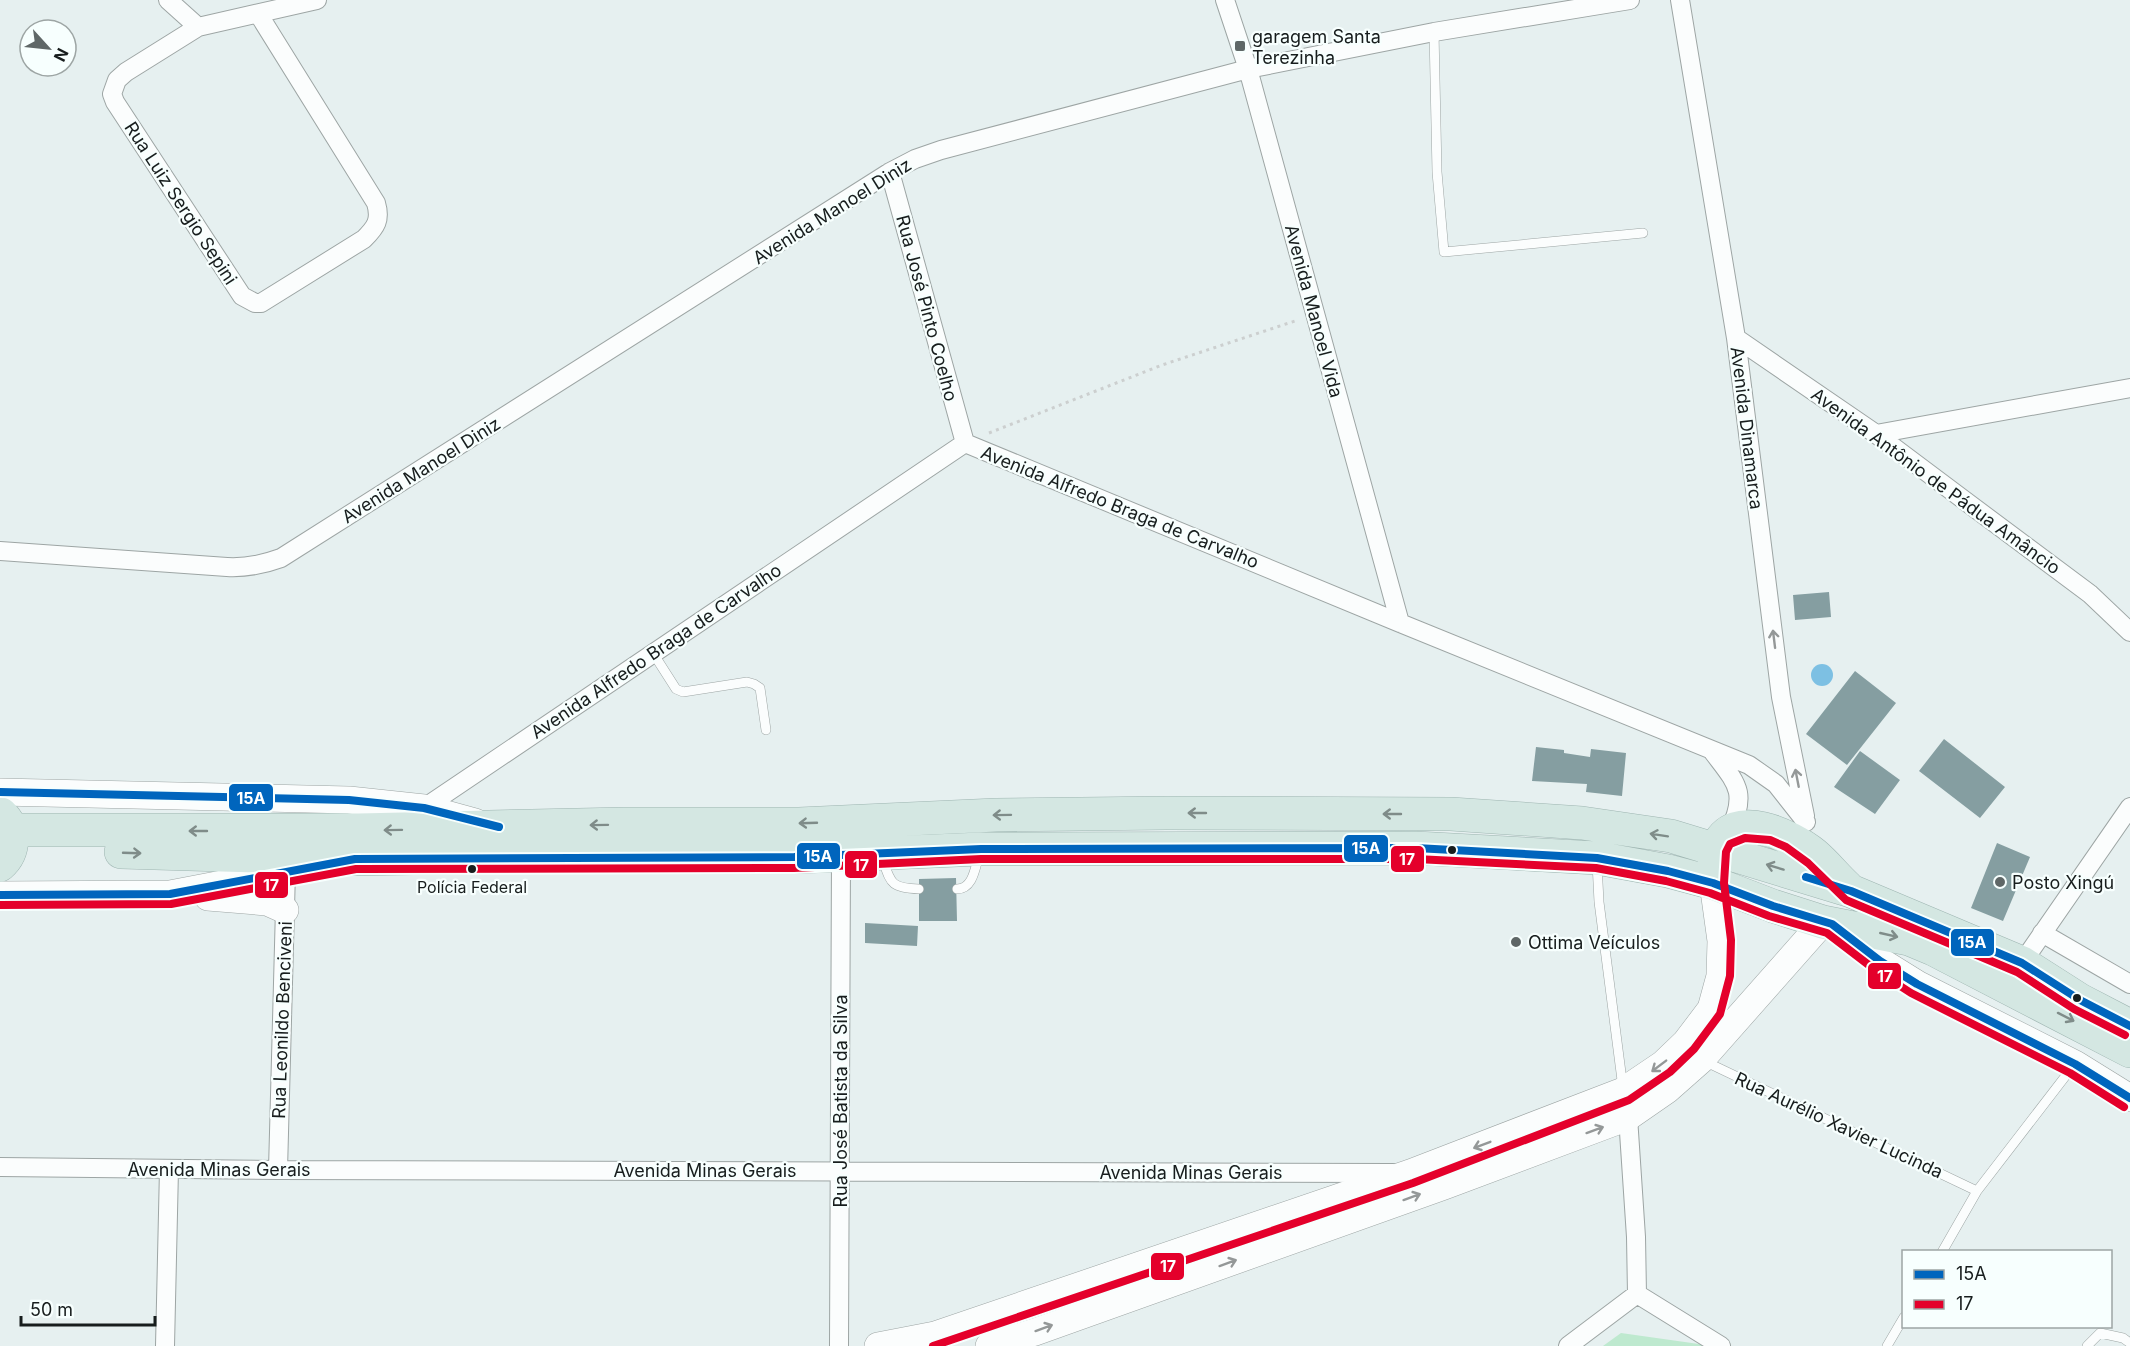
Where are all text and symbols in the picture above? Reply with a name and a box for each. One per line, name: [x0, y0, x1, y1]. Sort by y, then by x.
north arrow: [18, 18, 78, 78]
place label: garagem Santa Terezinha: [1252, 26, 1381, 68]
marker: garagem Santa Terezinha: [1233, 39, 1247, 53]
text: N: [50, 45, 73, 65]
street label: Rua Luiz Sergio Sepini: [121, 118, 241, 288]
street label: Avenida Manoel Diniz: [749, 154, 915, 268]
street label: Rua José Pinto Coelho: [892, 213, 962, 403]
street label: Avenida Manoel Vida: [1281, 222, 1347, 400]
street label: Avenida Dinamarca: [1727, 346, 1767, 510]
street label: Avenida Antônio de Pádua Amâncio: [1807, 384, 2065, 578]
street label: Avenida Manoel Diniz: [338, 413, 504, 527]
street label: Avenida Alfredo Braga de Carvalho: [978, 442, 1262, 572]
street label: Avenida Alfredo Braga de Carvalho: [527, 559, 785, 743]
one-way arrow: [1768, 630, 1779, 650]
one-way arrow: [1791, 768, 1802, 788]
line badge: 15A: [228, 783, 274, 812]
text: 15A: [236, 788, 266, 808]
one-way arrow: [1188, 807, 1208, 819]
one-way arrow: [1383, 808, 1403, 820]
one-way arrow: [993, 809, 1013, 821]
one-way arrow: [798, 818, 818, 829]
one-way arrow: [589, 819, 609, 831]
one-way arrow: [383, 824, 403, 835]
one-way arrow: [188, 825, 208, 837]
one-way arrow: [1650, 829, 1670, 840]
line badge: 15A: [1343, 834, 1389, 863]
text: 15A: [1351, 838, 1381, 858]
line badge: 15A: [796, 842, 841, 870]
unlabelled marker: [1446, 844, 1458, 856]
line badge: 17: [1390, 845, 1425, 873]
text: 15A: [803, 846, 833, 866]
one-way arrow: [122, 847, 142, 858]
text: 17: [1399, 849, 1415, 869]
line badge: 17: [844, 850, 878, 879]
text: 17: [853, 855, 869, 875]
one-way arrow: [1766, 861, 1785, 872]
marker: Polícia Federal: [466, 863, 478, 875]
line badge: 17: [254, 871, 289, 899]
place label: Posto Xingú: [2012, 872, 2114, 893]
text: 17: [263, 875, 279, 895]
marker: Posto Xingú: [1993, 875, 2007, 889]
place label: Polícia Federal: [417, 877, 527, 897]
street label: Rua Leonildo Benciveni: [268, 921, 296, 1119]
line badge: 15A: [1950, 928, 1995, 957]
one-way arrow: [1880, 929, 1899, 941]
place label: Ottima Veículos: [1528, 932, 1660, 953]
text: 15A: [1957, 932, 1987, 952]
marker: Ottima Veículos: [1509, 935, 1523, 949]
line badge: 17: [1867, 962, 1902, 990]
text: 17: [1877, 966, 1893, 986]
unlabelled marker: [2071, 992, 2083, 1004]
street label: Rua José Batista da Silva: [830, 995, 851, 1208]
one-way arrow: [2056, 1012, 2074, 1023]
one-way arrow: [1651, 1060, 1667, 1072]
street label: Rua Aurélio Xavier Lucinda: [1732, 1067, 1946, 1183]
one-way arrow: [1585, 1123, 1603, 1134]
one-way arrow: [1473, 1140, 1492, 1151]
street label: Avenida Minas Gerais: [127, 1159, 311, 1180]
street label: Avenida Minas Gerais: [613, 1160, 797, 1181]
street label: Avenida Minas Gerais: [1099, 1162, 1283, 1183]
one-way arrow: [1402, 1191, 1421, 1202]
legend: [1902, 1250, 2112, 1328]
line badge: 17: [1150, 1252, 1185, 1281]
text: 17: [1160, 1256, 1176, 1276]
one-way arrow: [1218, 1256, 1237, 1267]
text: 15A: [1956, 1263, 1987, 1284]
scale bar: [21, 1289, 154, 1327]
text: 17: [1956, 1293, 1974, 1314]
text: 50 m: [30, 1299, 73, 1320]
one-way arrow: [1035, 1322, 1053, 1333]

